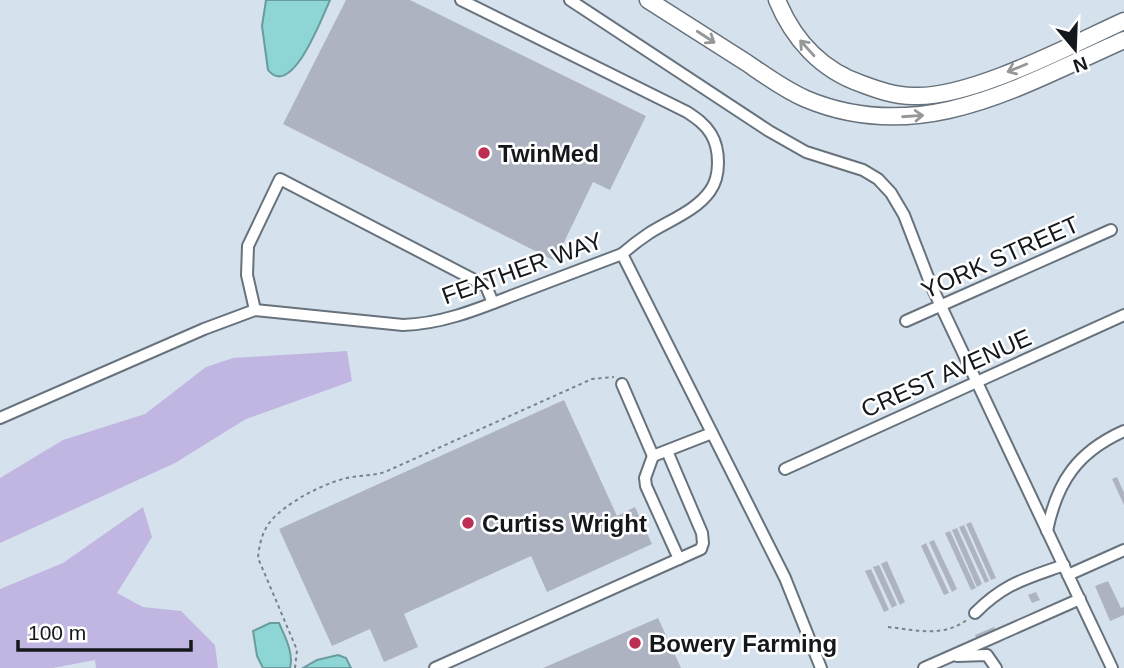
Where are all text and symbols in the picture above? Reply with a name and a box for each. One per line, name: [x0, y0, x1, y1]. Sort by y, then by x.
north arrow: [1040, 14, 1110, 84]
one-way arrow: [696, 30, 715, 44]
one-way arrow: [799, 39, 815, 57]
text: N: [1070, 52, 1090, 77]
one-way arrow: [1006, 63, 1028, 76]
one-way arrow: [901, 109, 924, 122]
place label: TwinMed: [498, 140, 599, 167]
marker: TwinMed: [476, 145, 492, 161]
street label: YORK STREET: [917, 210, 1083, 304]
street label: FEATHER WAY: [438, 226, 606, 310]
street label: CREST AVENUE: [857, 323, 1035, 423]
place label: Curtiss Wright: [482, 510, 647, 537]
marker: Curtiss Wright: [460, 515, 476, 531]
scale bar: [18, 608, 191, 652]
text: 100 m: [28, 621, 86, 644]
place label: Bowery Farming: [649, 630, 837, 657]
marker: Bowery Farming: [627, 635, 643, 651]

